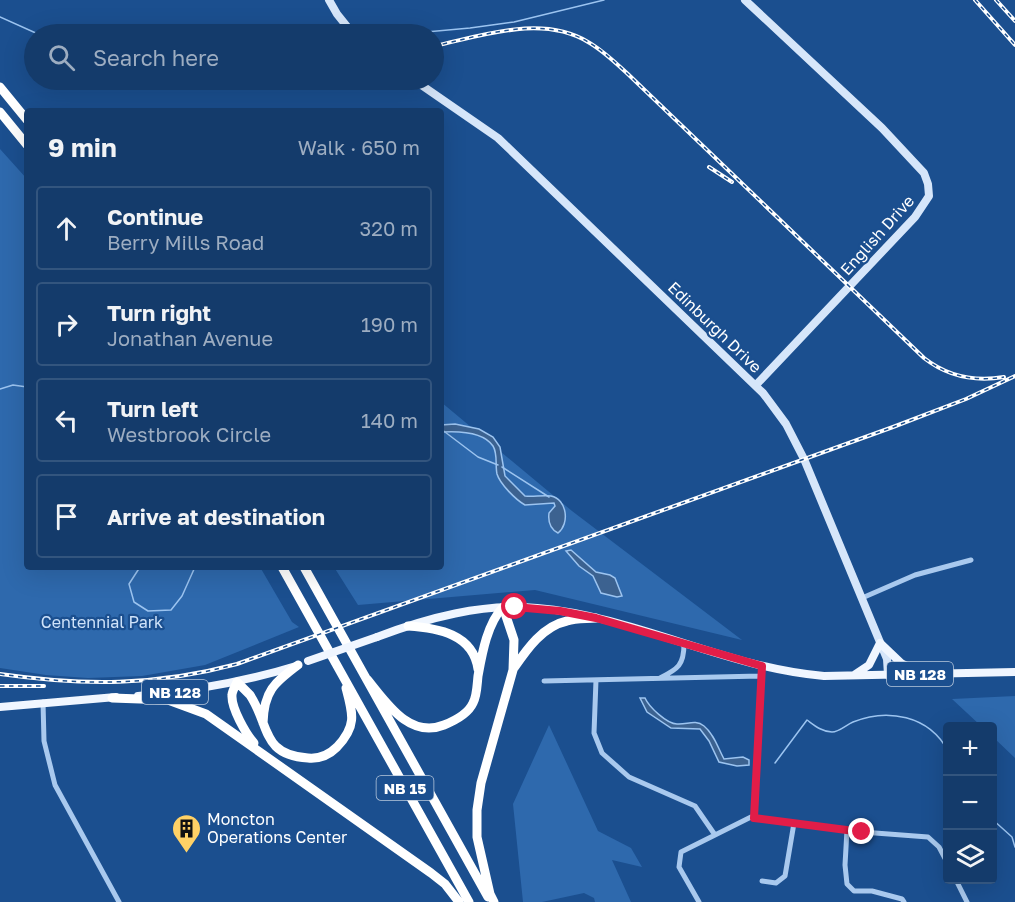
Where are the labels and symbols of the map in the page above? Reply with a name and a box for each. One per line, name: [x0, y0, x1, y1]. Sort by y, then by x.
street label: English Drive: [836, 191, 918, 279]
street label: Edinburgh Drive: [664, 277, 766, 377]
route start: [501, 593, 527, 619]
park label: Centennial Park: [41, 612, 163, 632]
road number: NB 128: [887, 662, 953, 686]
road number: NB 128: [142, 680, 208, 704]
road number: NB 15: [376, 776, 434, 800]
place label: Moncton Operations Center: [207, 809, 347, 847]
building icon: Moncton Operations Center: [170, 812, 202, 854]
route end: [848, 818, 874, 844]

